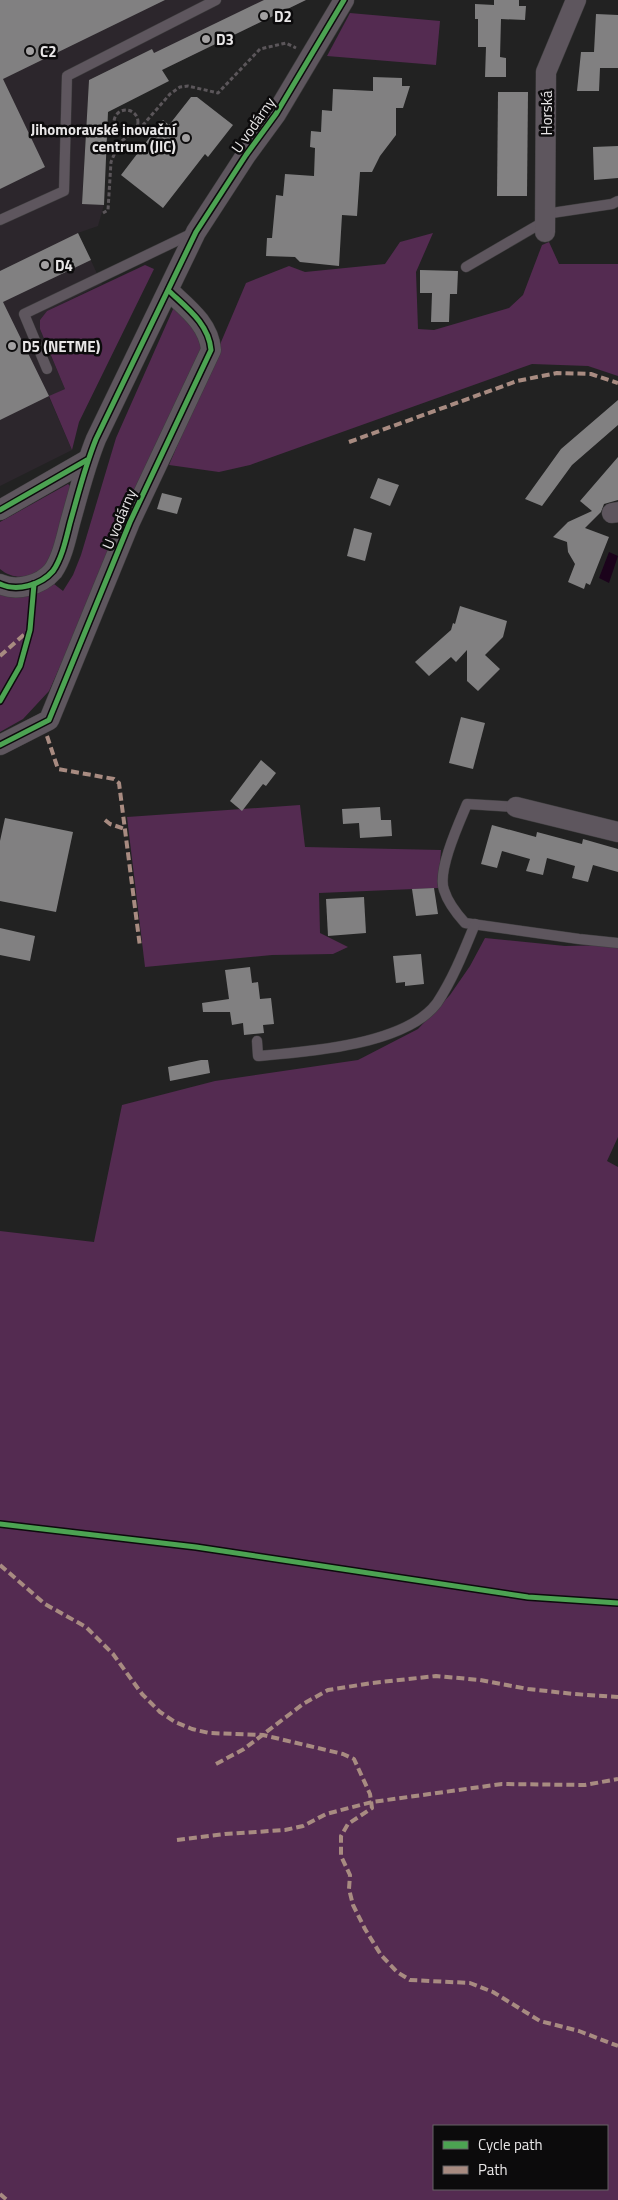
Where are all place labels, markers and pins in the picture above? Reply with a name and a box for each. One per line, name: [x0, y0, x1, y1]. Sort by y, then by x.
place label: D2: [274, 5, 292, 28]
marker: D2: [258, 10, 270, 22]
place label: D3: [216, 28, 234, 51]
marker: D3: [200, 33, 212, 45]
place label: C2: [40, 40, 57, 63]
marker: C2: [24, 45, 36, 57]
place label: Jihomoravské inovační centrum (JIC): [31, 118, 177, 158]
marker: Jihomoravské inovační centrum (JIC): [180, 132, 192, 144]
place label: D4: [55, 254, 73, 277]
marker: D4: [39, 259, 51, 271]
place label: D5 (NETME): [22, 335, 101, 358]
marker: D5 (NETME): [6, 340, 18, 352]

